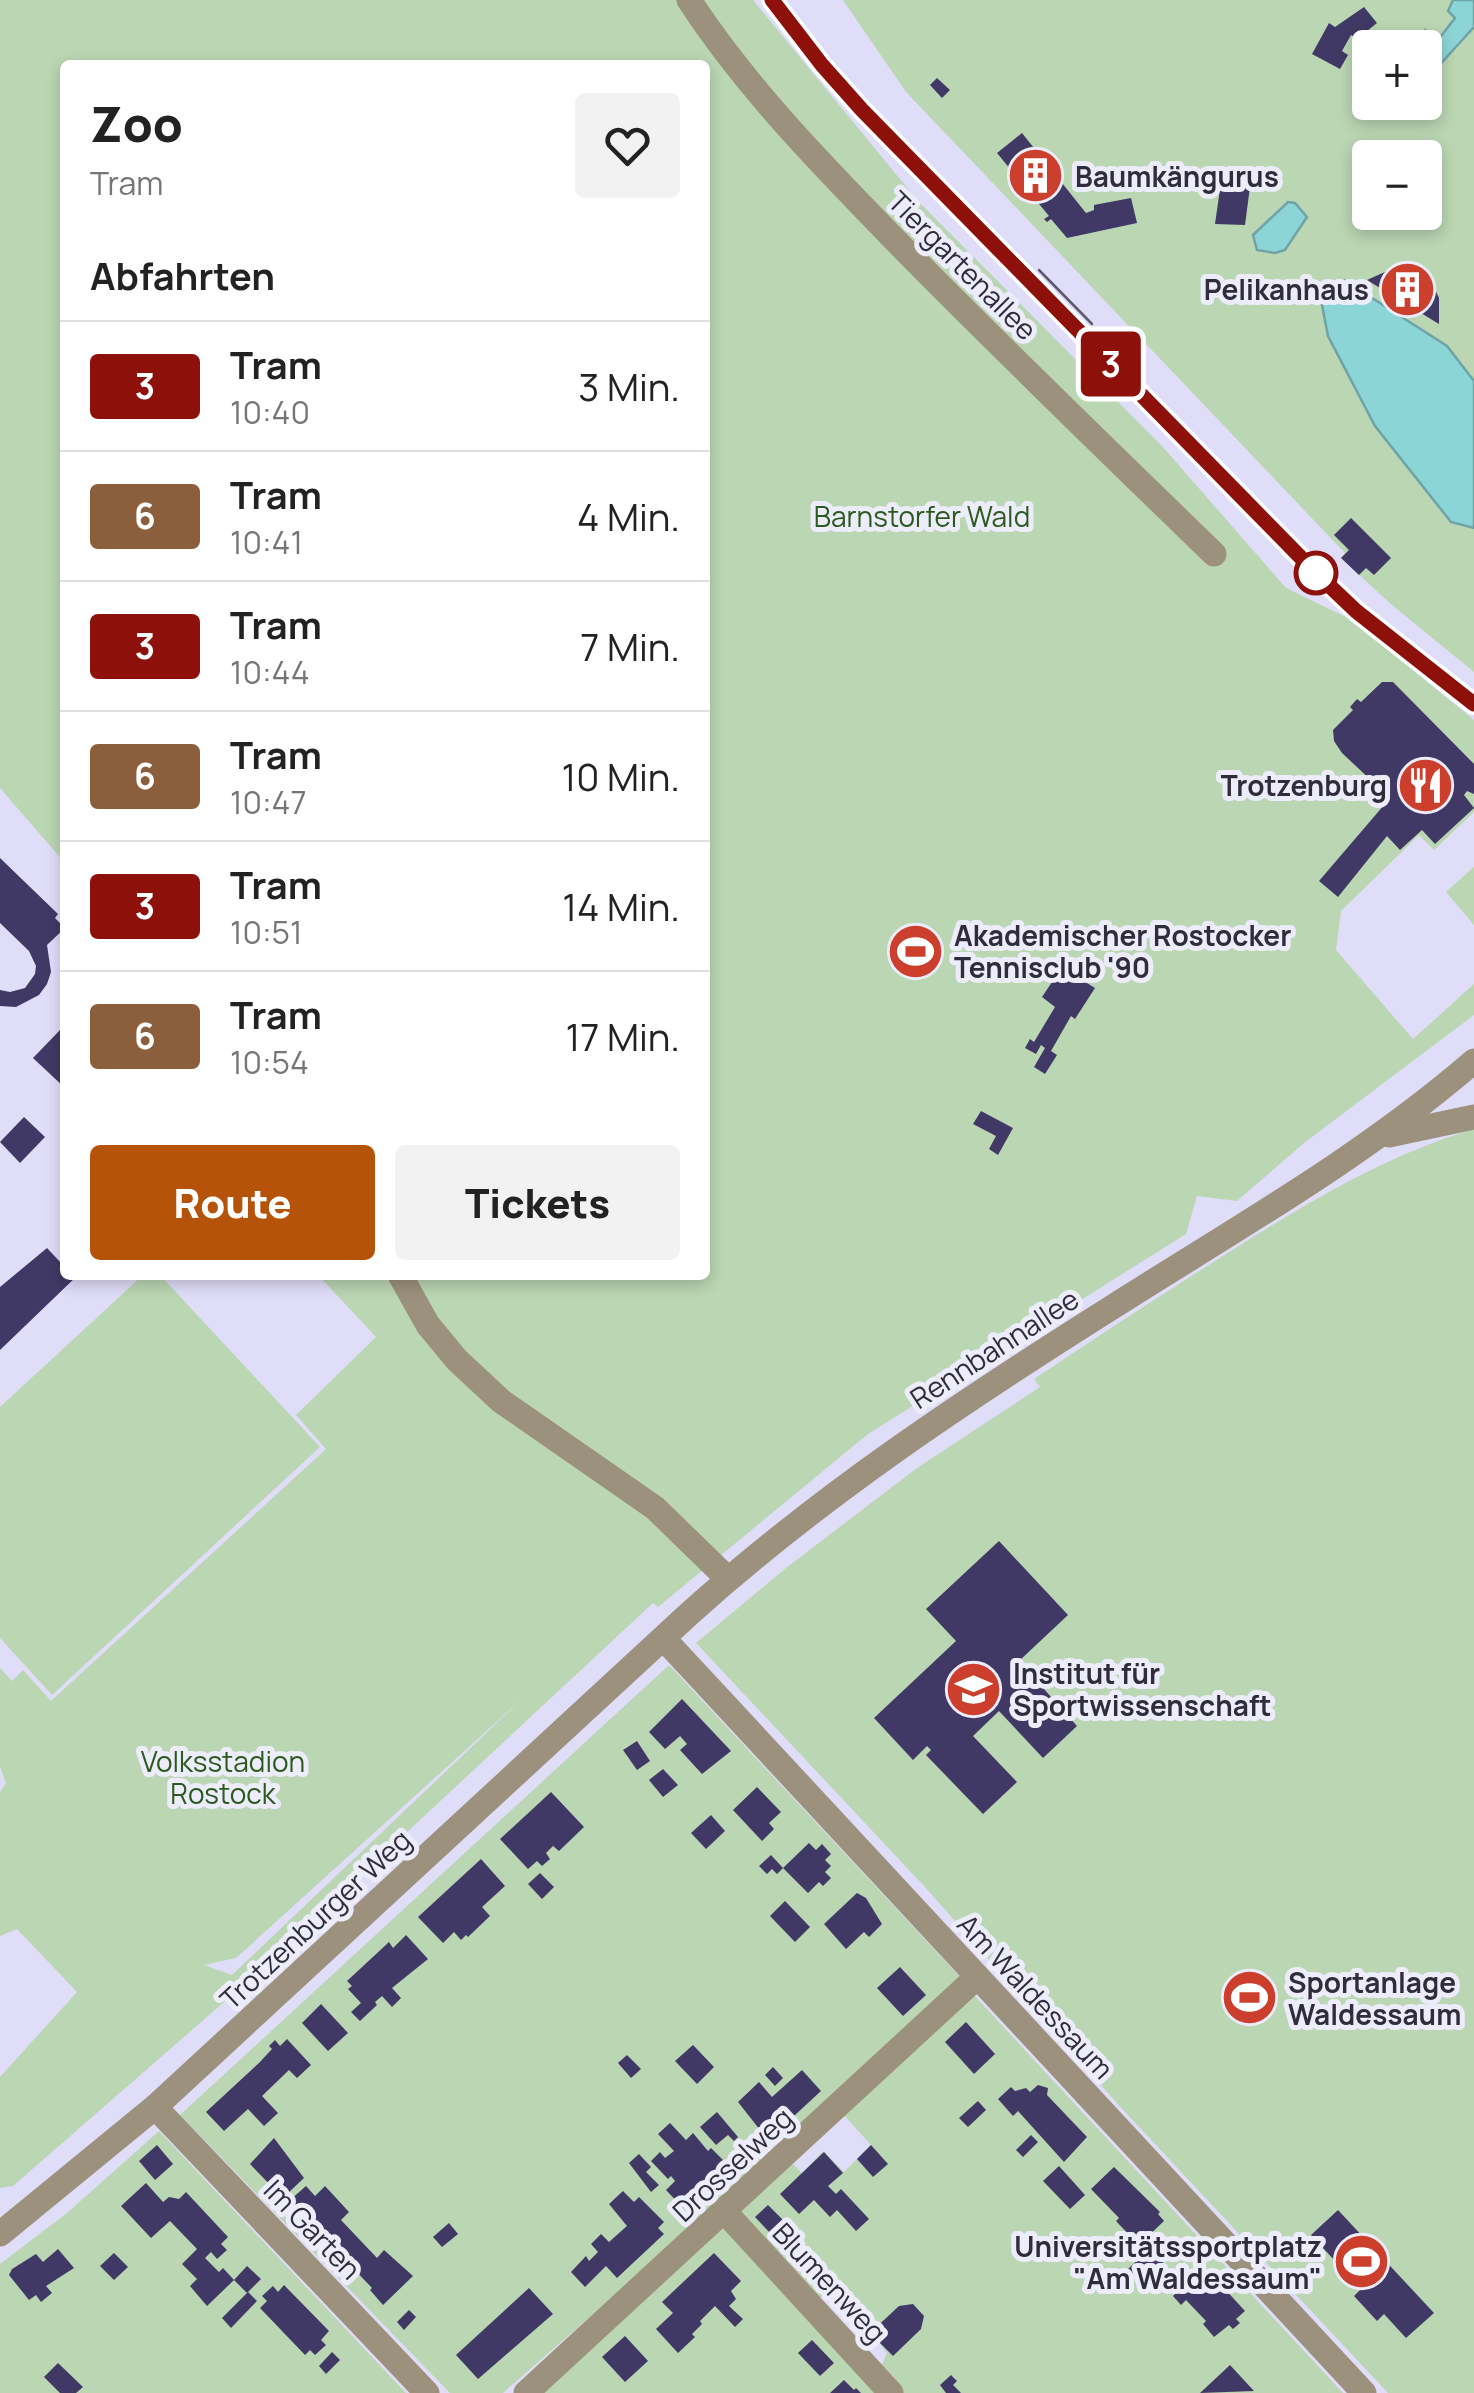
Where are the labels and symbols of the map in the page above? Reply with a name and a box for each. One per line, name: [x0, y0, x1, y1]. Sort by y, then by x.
building icon: Baumkängurus: [1006, 146, 1066, 206]
place label: Baumkängurus: [1075, 157, 1279, 195]
street label: Tiergartenallee: [880, 182, 1046, 348]
building icon: Pelikanhaus: [1378, 259, 1438, 319]
place label: Pelikanhaus: [1204, 270, 1369, 308]
line badge: 3: [1078, 332, 1144, 396]
park label: Barnstorfer Wald: [814, 497, 1030, 535]
unlabelled marker: [1295, 552, 1337, 594]
restaurant icon: Trotzenburg: [1396, 755, 1456, 815]
place label: Trotzenburg: [1221, 766, 1387, 804]
place label: Akademischer Rostocker Tennisclub '90: [954, 916, 1291, 986]
sports icon: Akademischer Rostocker Tennisclub '90: [885, 921, 945, 981]
street label: Rennbahnallee: [902, 1279, 1086, 1417]
place label: Institut für Sportwissenschaft: [1013, 1654, 1271, 1724]
school or university icon: Institut für Sportwissenschaft: [944, 1659, 1004, 1719]
park label: Volksstadion Rostock: [141, 1742, 305, 1812]
street label: Trotzenburger Weg: [211, 1821, 419, 2017]
street label: Am Waldessaum: [950, 1905, 1122, 2087]
place label: Sportanlage Waldessaum: [1288, 1963, 1461, 2033]
sports icon: Sportanlage Waldessaum: [1219, 1968, 1279, 2028]
street label: Drosselweg: [664, 2099, 800, 2229]
street label: Im Garten: [256, 2171, 370, 2287]
street label: Blumenweg: [765, 2214, 895, 2350]
place label: Universitätssportplatz "Am Waldessaum": [1014, 2227, 1322, 2297]
sports icon: Universitätssportplatz "Am Waldessaum": [1331, 2232, 1391, 2292]

